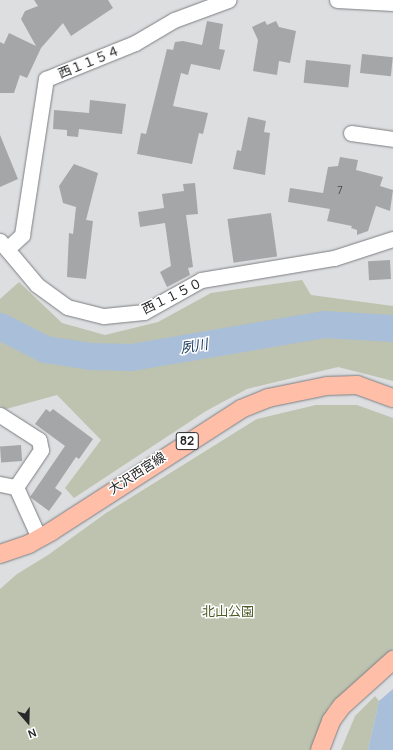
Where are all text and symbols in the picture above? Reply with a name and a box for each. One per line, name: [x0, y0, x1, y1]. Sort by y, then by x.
street label: 西１１５４: [56, 43, 122, 81]
house number: 7: [337, 183, 343, 197]
street label: 西１１５０: [139, 275, 205, 317]
water label: 夙川: [179, 335, 209, 357]
road number: 82: [175, 431, 199, 451]
street label: 大沢西宮線: [105, 449, 169, 497]
park label: 北山公園: [202, 603, 254, 619]
north arrow: [8, 702, 48, 742]
text: N: [26, 725, 39, 742]

